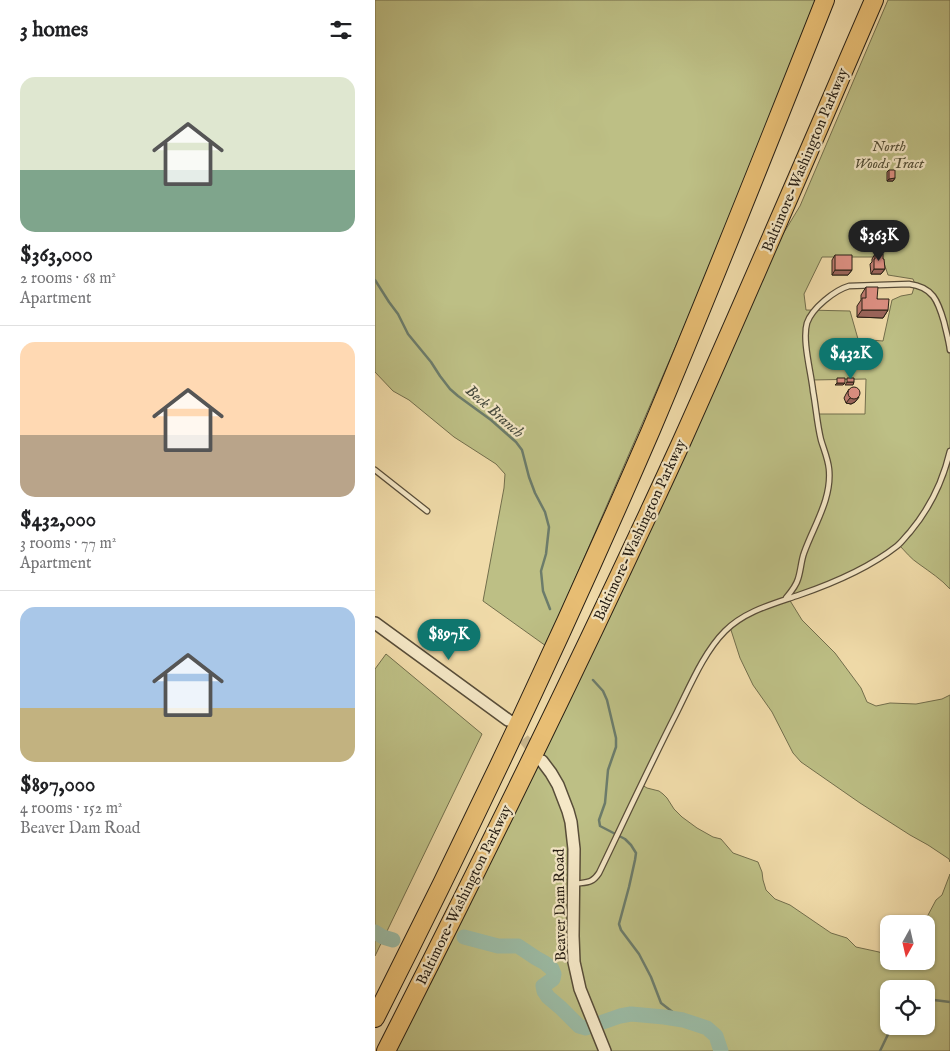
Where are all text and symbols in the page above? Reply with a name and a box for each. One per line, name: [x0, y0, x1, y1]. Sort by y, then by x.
icon: filters: [327, 16, 355, 44]
text: 3 homes: [20, 17, 88, 44]
street label: Baltimore-Washington Parkway: [758, 64, 853, 255]
icon: home: [143, 109, 233, 199]
park label: North Woods Tract: [854, 137, 925, 173]
pin: $363K: [844, 220, 914, 262]
text: $363K: [859, 226, 899, 246]
text: $363,000: [20, 242, 93, 269]
text: 2 rooms · 68 m²: [20, 269, 116, 289]
text: Apartment: [20, 289, 91, 309]
pin: $432K: [816, 338, 886, 380]
text: $432K: [830, 344, 872, 364]
icon: home: [143, 375, 233, 465]
water label: Beck Branch: [461, 381, 528, 443]
street label: Baltimore-Washington Parkway: [589, 436, 691, 624]
text: $432,000: [20, 507, 96, 534]
text: 3 rooms · 77 m²: [20, 534, 116, 554]
text: Apartment: [20, 554, 91, 574]
pin: $897K: [414, 618, 484, 661]
text: $897K: [428, 625, 470, 645]
icon: home: [143, 640, 233, 730]
text: $897,000: [20, 772, 95, 799]
text: 4 rooms · 152 m²: [20, 799, 122, 819]
street label: Baltimore-Washington Parkway: [412, 801, 516, 988]
text: Beaver Dam Road: [20, 819, 140, 839]
street label: Beaver Dam Road: [550, 848, 570, 961]
north arrow: [880, 915, 935, 970]
map controls: [880, 915, 935, 1035]
button: locate: [880, 980, 935, 1035]

